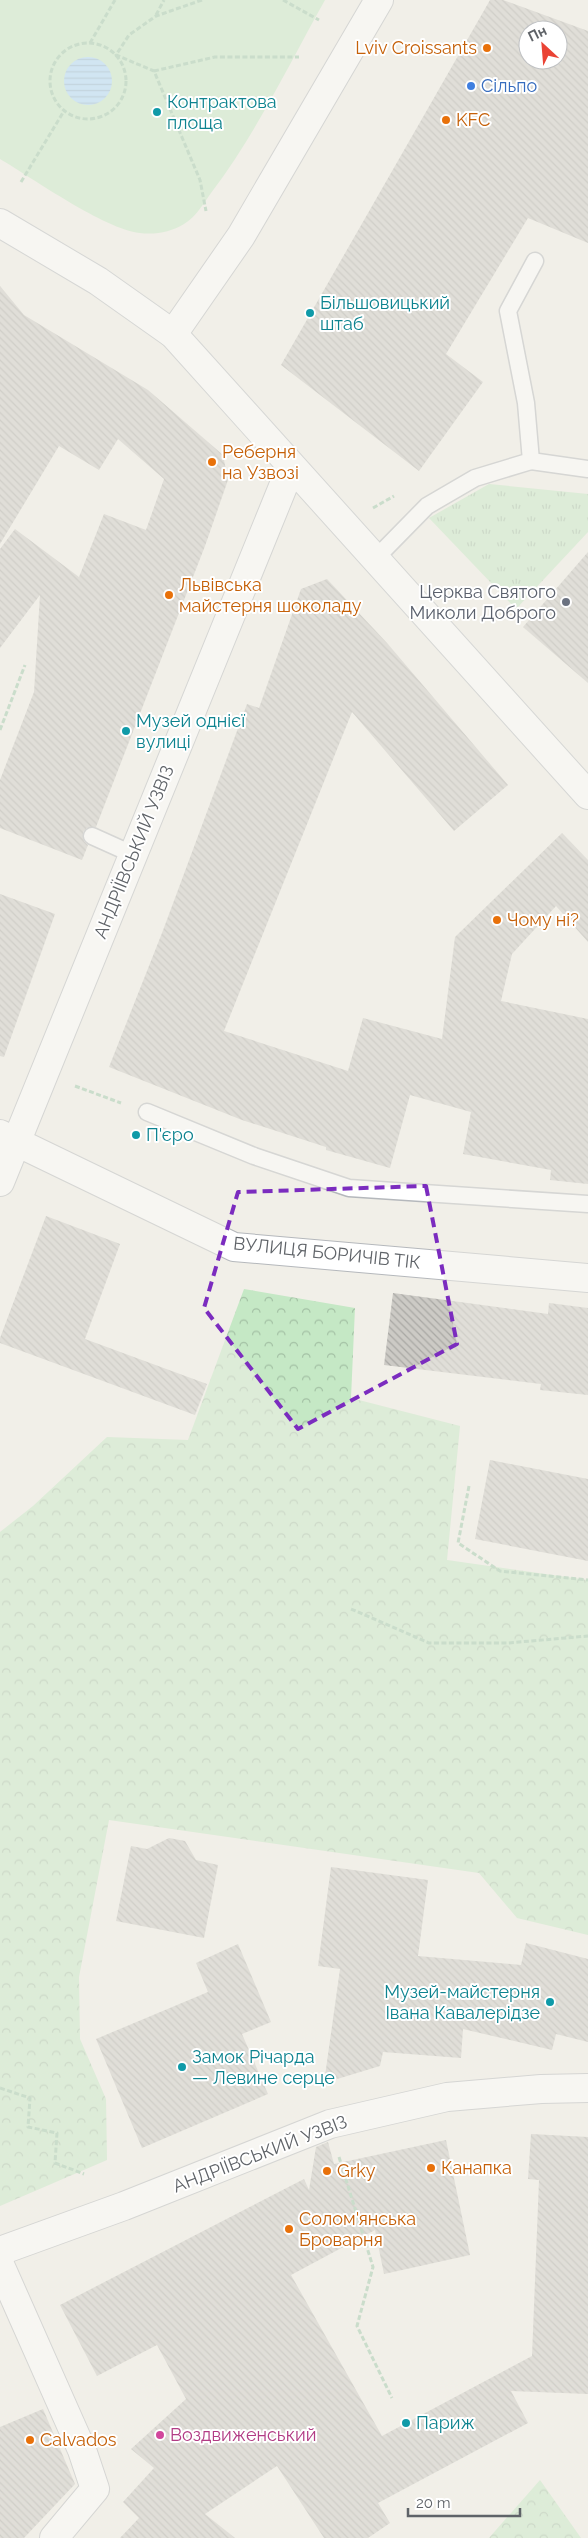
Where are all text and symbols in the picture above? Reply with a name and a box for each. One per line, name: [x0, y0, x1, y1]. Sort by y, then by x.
north arrow: [518, 20, 568, 70]
text: Пн: [525, 22, 549, 45]
place label: Lviv Croissants: [355, 37, 477, 58]
marker: Lviv Croissants: [481, 42, 493, 54]
place label: Сільпо: [481, 75, 538, 96]
marker: Сільпо: [465, 80, 477, 92]
place label: Контрактова площа: [167, 91, 277, 133]
marker: Контрактова площа: [151, 106, 163, 118]
place label: KFC: [456, 109, 490, 130]
marker: KFC: [440, 114, 452, 126]
place label: Більшовицький штаб: [320, 292, 450, 334]
marker: Більшовицький штаб: [304, 307, 316, 319]
place label: Реберня на Узвозі: [222, 441, 299, 483]
marker: Реберня на Узвозі: [206, 456, 218, 468]
place label: Львівська майстерня шоколаду: [179, 574, 362, 616]
place label: Церква Святого Миколи Доброго: [409, 581, 556, 623]
marker: Львівська майстерня шоколаду: [163, 589, 175, 601]
marker: Церква Святого Миколи Доброго: [560, 596, 572, 608]
place label: Музей однієї вулиці: [136, 710, 245, 752]
marker: Музей однієї вулиці: [120, 725, 132, 737]
street label: АНДРІЇВСЬКИЙ УЗВІЗ: [89, 762, 178, 941]
place label: Чому ні?: [507, 909, 579, 930]
marker: Чому ні?: [491, 914, 503, 926]
place label: П'єро: [146, 1124, 194, 1145]
marker: П'єро: [130, 1129, 142, 1141]
street label: ВУЛИЦЯ БОРИЧІВ ТІК: [232, 1232, 422, 1273]
place label: Музей-майстерня Івана Кавалерідзе: [384, 1981, 540, 2023]
marker: Музей-майстерня Івана Кавалерідзе: [544, 1996, 556, 2008]
place label: Замок Річарда — Левине серце: [192, 2046, 335, 2088]
marker: Замок Річарда — Левине серце: [176, 2061, 188, 2073]
street label: АНДРІЇВСЬКИЙ УЗВІЗ: [170, 2111, 350, 2196]
place label: Канапка: [441, 2157, 512, 2178]
place label: Grky: [337, 2160, 376, 2181]
marker: Канапка: [425, 2162, 437, 2174]
marker: Grky: [321, 2165, 333, 2177]
place label: Солом'янська Броварня: [299, 2208, 416, 2250]
marker: Солом'янська Броварня: [283, 2223, 295, 2235]
place label: Париж: [416, 2412, 475, 2433]
marker: Париж: [400, 2417, 412, 2429]
place label: Воздвиженський: [170, 2424, 316, 2445]
place label: Calvados: [40, 2429, 117, 2450]
marker: Воздвиженський: [154, 2429, 166, 2441]
marker: Calvados: [24, 2434, 36, 2446]
scale bar: [408, 2486, 520, 2518]
text: 20 m: [416, 2494, 451, 2512]

